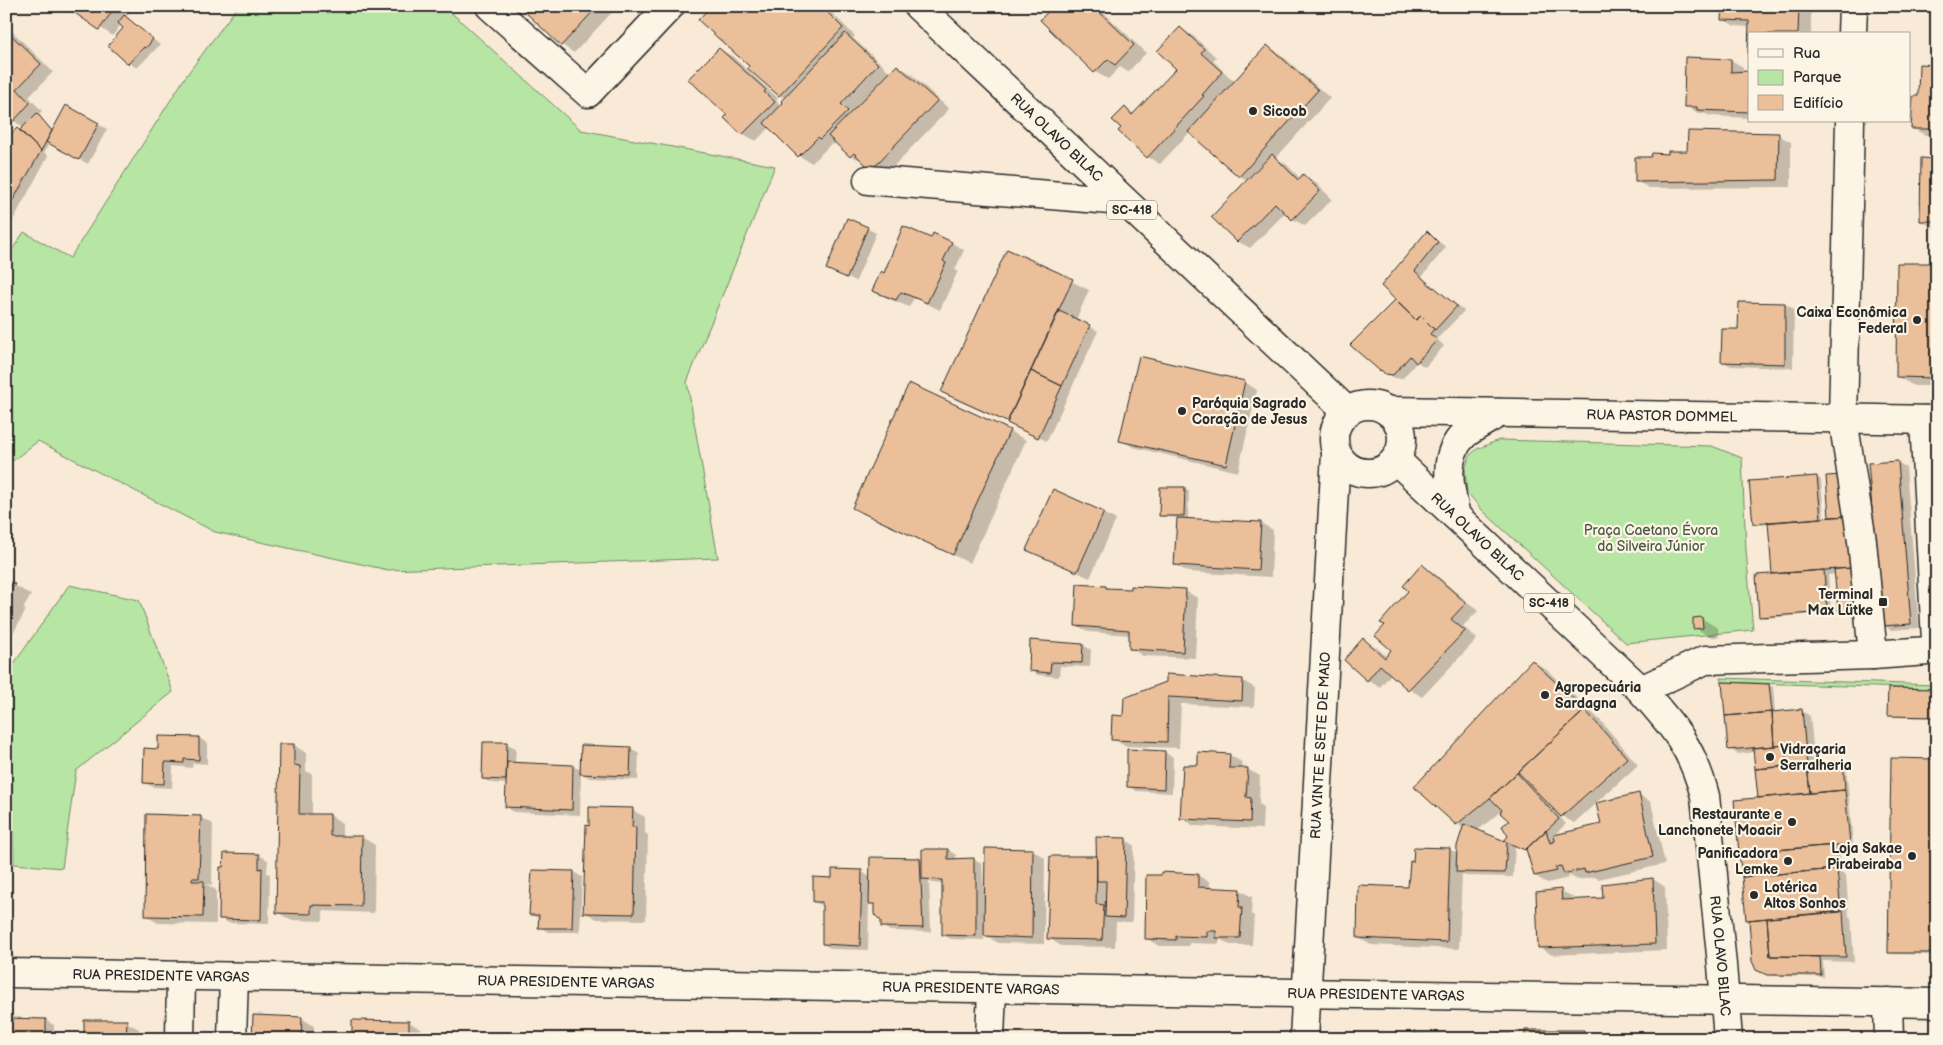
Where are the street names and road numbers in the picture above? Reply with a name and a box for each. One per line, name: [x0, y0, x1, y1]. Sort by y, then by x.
street label: RUA OLAVO BILAC: [1007, 90, 1106, 185]
road number: SC-418: [1107, 200, 1157, 220]
street label: RUA PASTOR DOMMEL: [1586, 406, 1738, 426]
street label: RUA OLAVO BILAC: [1427, 489, 1527, 585]
road number: SC-418: [1524, 594, 1574, 612]
street label: RUA VINTE E SETE DE MAIO: [1307, 651, 1334, 840]
street label: RUA OLAVO BILAC: [1706, 895, 1734, 1017]
street label: RUA PRESIDENTE VARGAS: [72, 966, 250, 986]
street label: RUA PRESIDENTE VARGAS: [477, 972, 655, 992]
street label: RUA PRESIDENTE VARGAS: [882, 979, 1060, 998]
street label: RUA PRESIDENTE VARGAS: [1287, 985, 1465, 1005]

